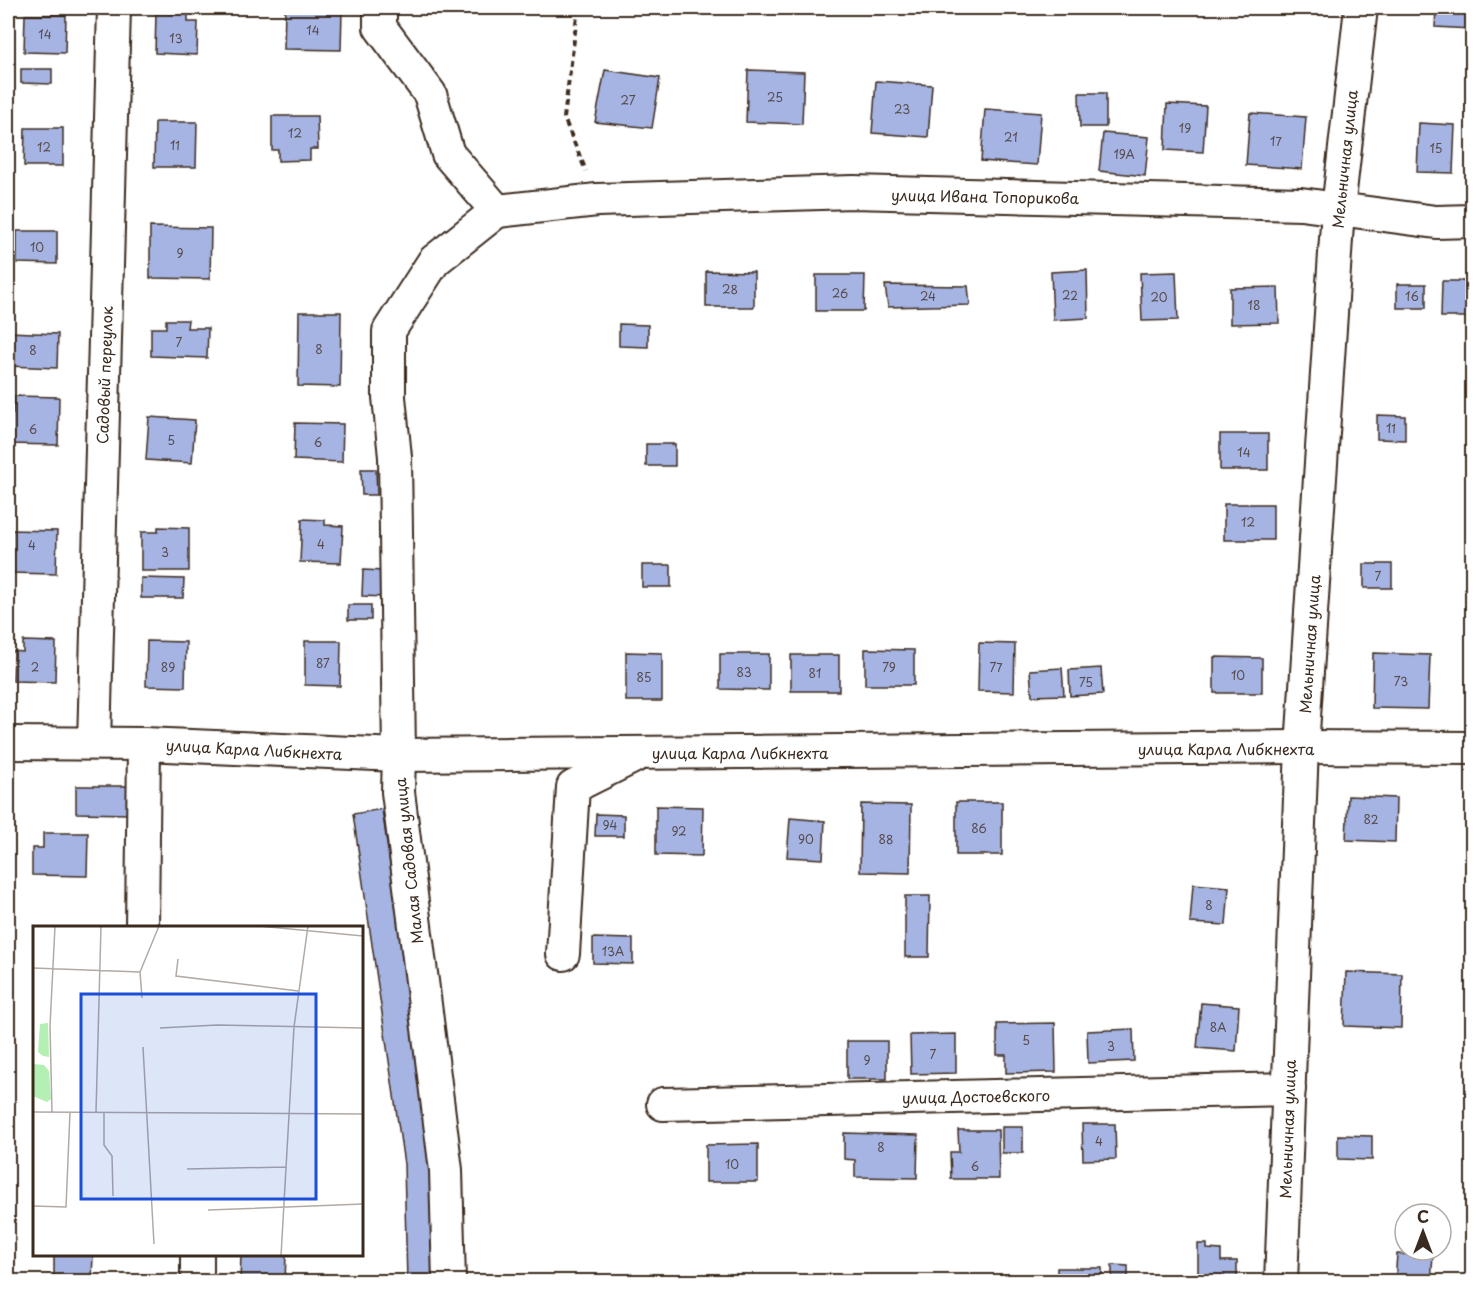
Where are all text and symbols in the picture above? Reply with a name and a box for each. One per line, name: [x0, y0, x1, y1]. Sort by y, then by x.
house number: 14: [306, 21, 320, 39]
house number: 14: [38, 25, 52, 43]
house number: 13: [169, 29, 183, 47]
house number: 25: [767, 88, 783, 106]
street label: Мельничная улица: [1325, 88, 1363, 229]
house number: 27: [621, 91, 636, 109]
house number: 23: [894, 100, 910, 118]
house number: 19: [1179, 119, 1191, 137]
house number: 12: [288, 124, 302, 142]
house number: 21: [1004, 128, 1018, 146]
house number: 17: [1270, 132, 1282, 150]
house number: 11: [170, 136, 180, 154]
house number: 12: [37, 138, 51, 156]
house number: 15: [1429, 139, 1443, 157]
house number: 19А: [1113, 145, 1135, 163]
street label: улица Ивана Топорикова: [891, 183, 1080, 209]
house number: 10: [30, 238, 44, 256]
house number: 9: [176, 244, 184, 262]
house number: 28: [722, 280, 738, 298]
house number: 26: [832, 284, 848, 302]
house number: 22: [1062, 286, 1078, 304]
house number: 24: [920, 287, 936, 305]
house number: 16: [1405, 287, 1419, 305]
house number: 20: [1150, 288, 1168, 306]
house number: 18: [1248, 296, 1260, 314]
street label: Садовый переулок: [90, 306, 118, 444]
house number: 7: [176, 333, 183, 351]
house number: 8: [315, 340, 323, 358]
house number: 8: [29, 341, 37, 359]
house number: 11: [1386, 419, 1396, 437]
house number: 6: [29, 420, 37, 438]
house number: 5: [167, 431, 175, 449]
house number: 6: [314, 433, 322, 451]
house number: 14: [1237, 443, 1251, 461]
house number: 12: [1241, 513, 1255, 531]
house number: 4: [317, 535, 325, 553]
house number: 4: [28, 536, 36, 554]
house number: 3: [161, 543, 169, 561]
house number: 7: [1375, 567, 1382, 585]
street label: Мельничная улица: [1293, 573, 1325, 714]
house number: 87: [316, 654, 330, 672]
house number: 2: [31, 658, 39, 676]
house number: 89: [161, 658, 175, 676]
house number: 79: [882, 658, 896, 676]
house number: 77: [989, 658, 1003, 676]
house number: 83: [736, 663, 752, 681]
house number: 81: [809, 664, 821, 682]
house number: 10: [1231, 666, 1245, 684]
house number: 85: [637, 668, 651, 686]
house number: 73: [1394, 672, 1408, 690]
house number: 75: [1079, 673, 1093, 691]
street label: улица Карла Либкнехта: [165, 733, 343, 765]
street label: улица Карла Либкнехта: [1138, 737, 1315, 760]
street label: улица Карла Либкнехта: [652, 741, 829, 764]
street label: Малая Садовая улица: [388, 776, 428, 945]
house number: 82: [1364, 810, 1379, 828]
house number: 94: [603, 816, 618, 834]
house number: 86: [971, 819, 987, 837]
house number: 92: [671, 822, 687, 840]
house number: 90: [798, 830, 814, 848]
house number: 88: [879, 830, 893, 848]
house number: 8: [1205, 896, 1213, 914]
inset map: [33, 926, 363, 1256]
house number: 13А: [602, 942, 624, 960]
house number: 8А: [1210, 1018, 1226, 1036]
house number: 5: [1022, 1031, 1030, 1049]
house number: 3: [1107, 1037, 1115, 1055]
house number: 7: [930, 1045, 937, 1063]
house number: 9: [863, 1051, 871, 1069]
street label: Мельничная улица: [1273, 1059, 1301, 1199]
street label: улица Достоевского: [902, 1083, 1050, 1109]
house number: 4: [1095, 1132, 1103, 1150]
house number: 8: [877, 1138, 885, 1156]
house number: 10: [725, 1155, 739, 1173]
house number: 6: [971, 1157, 979, 1175]
north arrow: [1393, 1202, 1453, 1262]
text: С: [1417, 1204, 1429, 1228]

